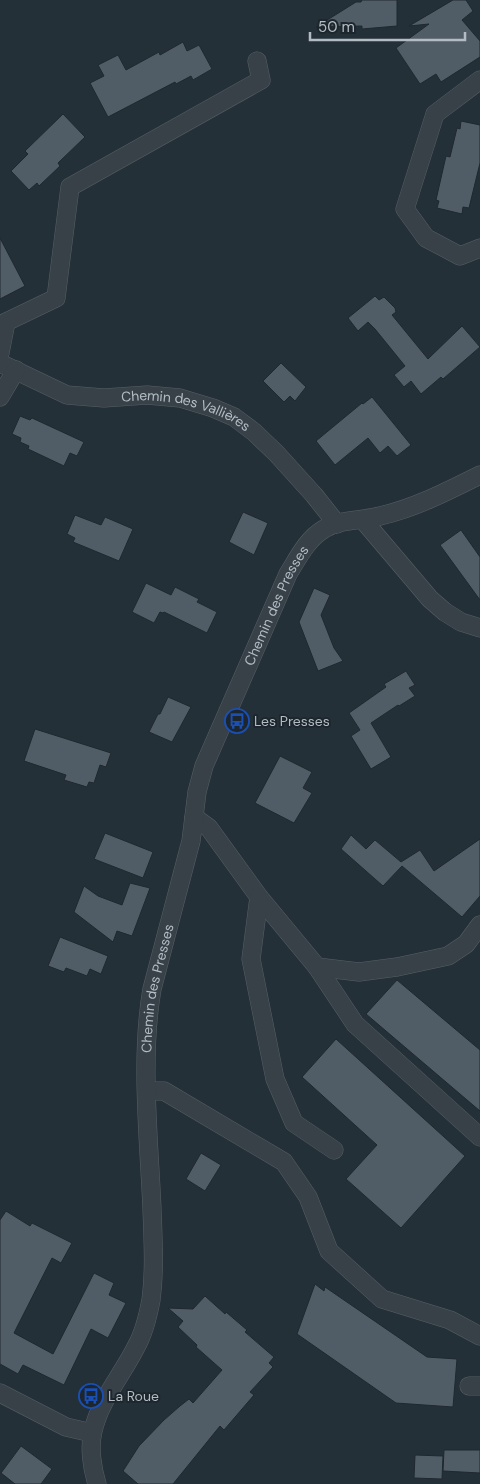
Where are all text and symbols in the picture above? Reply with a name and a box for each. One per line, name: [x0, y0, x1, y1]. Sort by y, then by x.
scale bar: [310, 10, 465, 42]
text: 50 m: [318, 17, 355, 37]
street label: Chemin des Vallières: [121, 386, 254, 435]
street label: Chemin des Presses: [240, 542, 312, 668]
bus stop icon: Les Presses: [224, 708, 250, 734]
place label: Les Presses: [254, 712, 330, 730]
street label: Chemin des Presses: [137, 922, 178, 1053]
bus stop icon: La Roue: [78, 1383, 104, 1409]
place label: La Roue: [108, 1387, 159, 1405]

